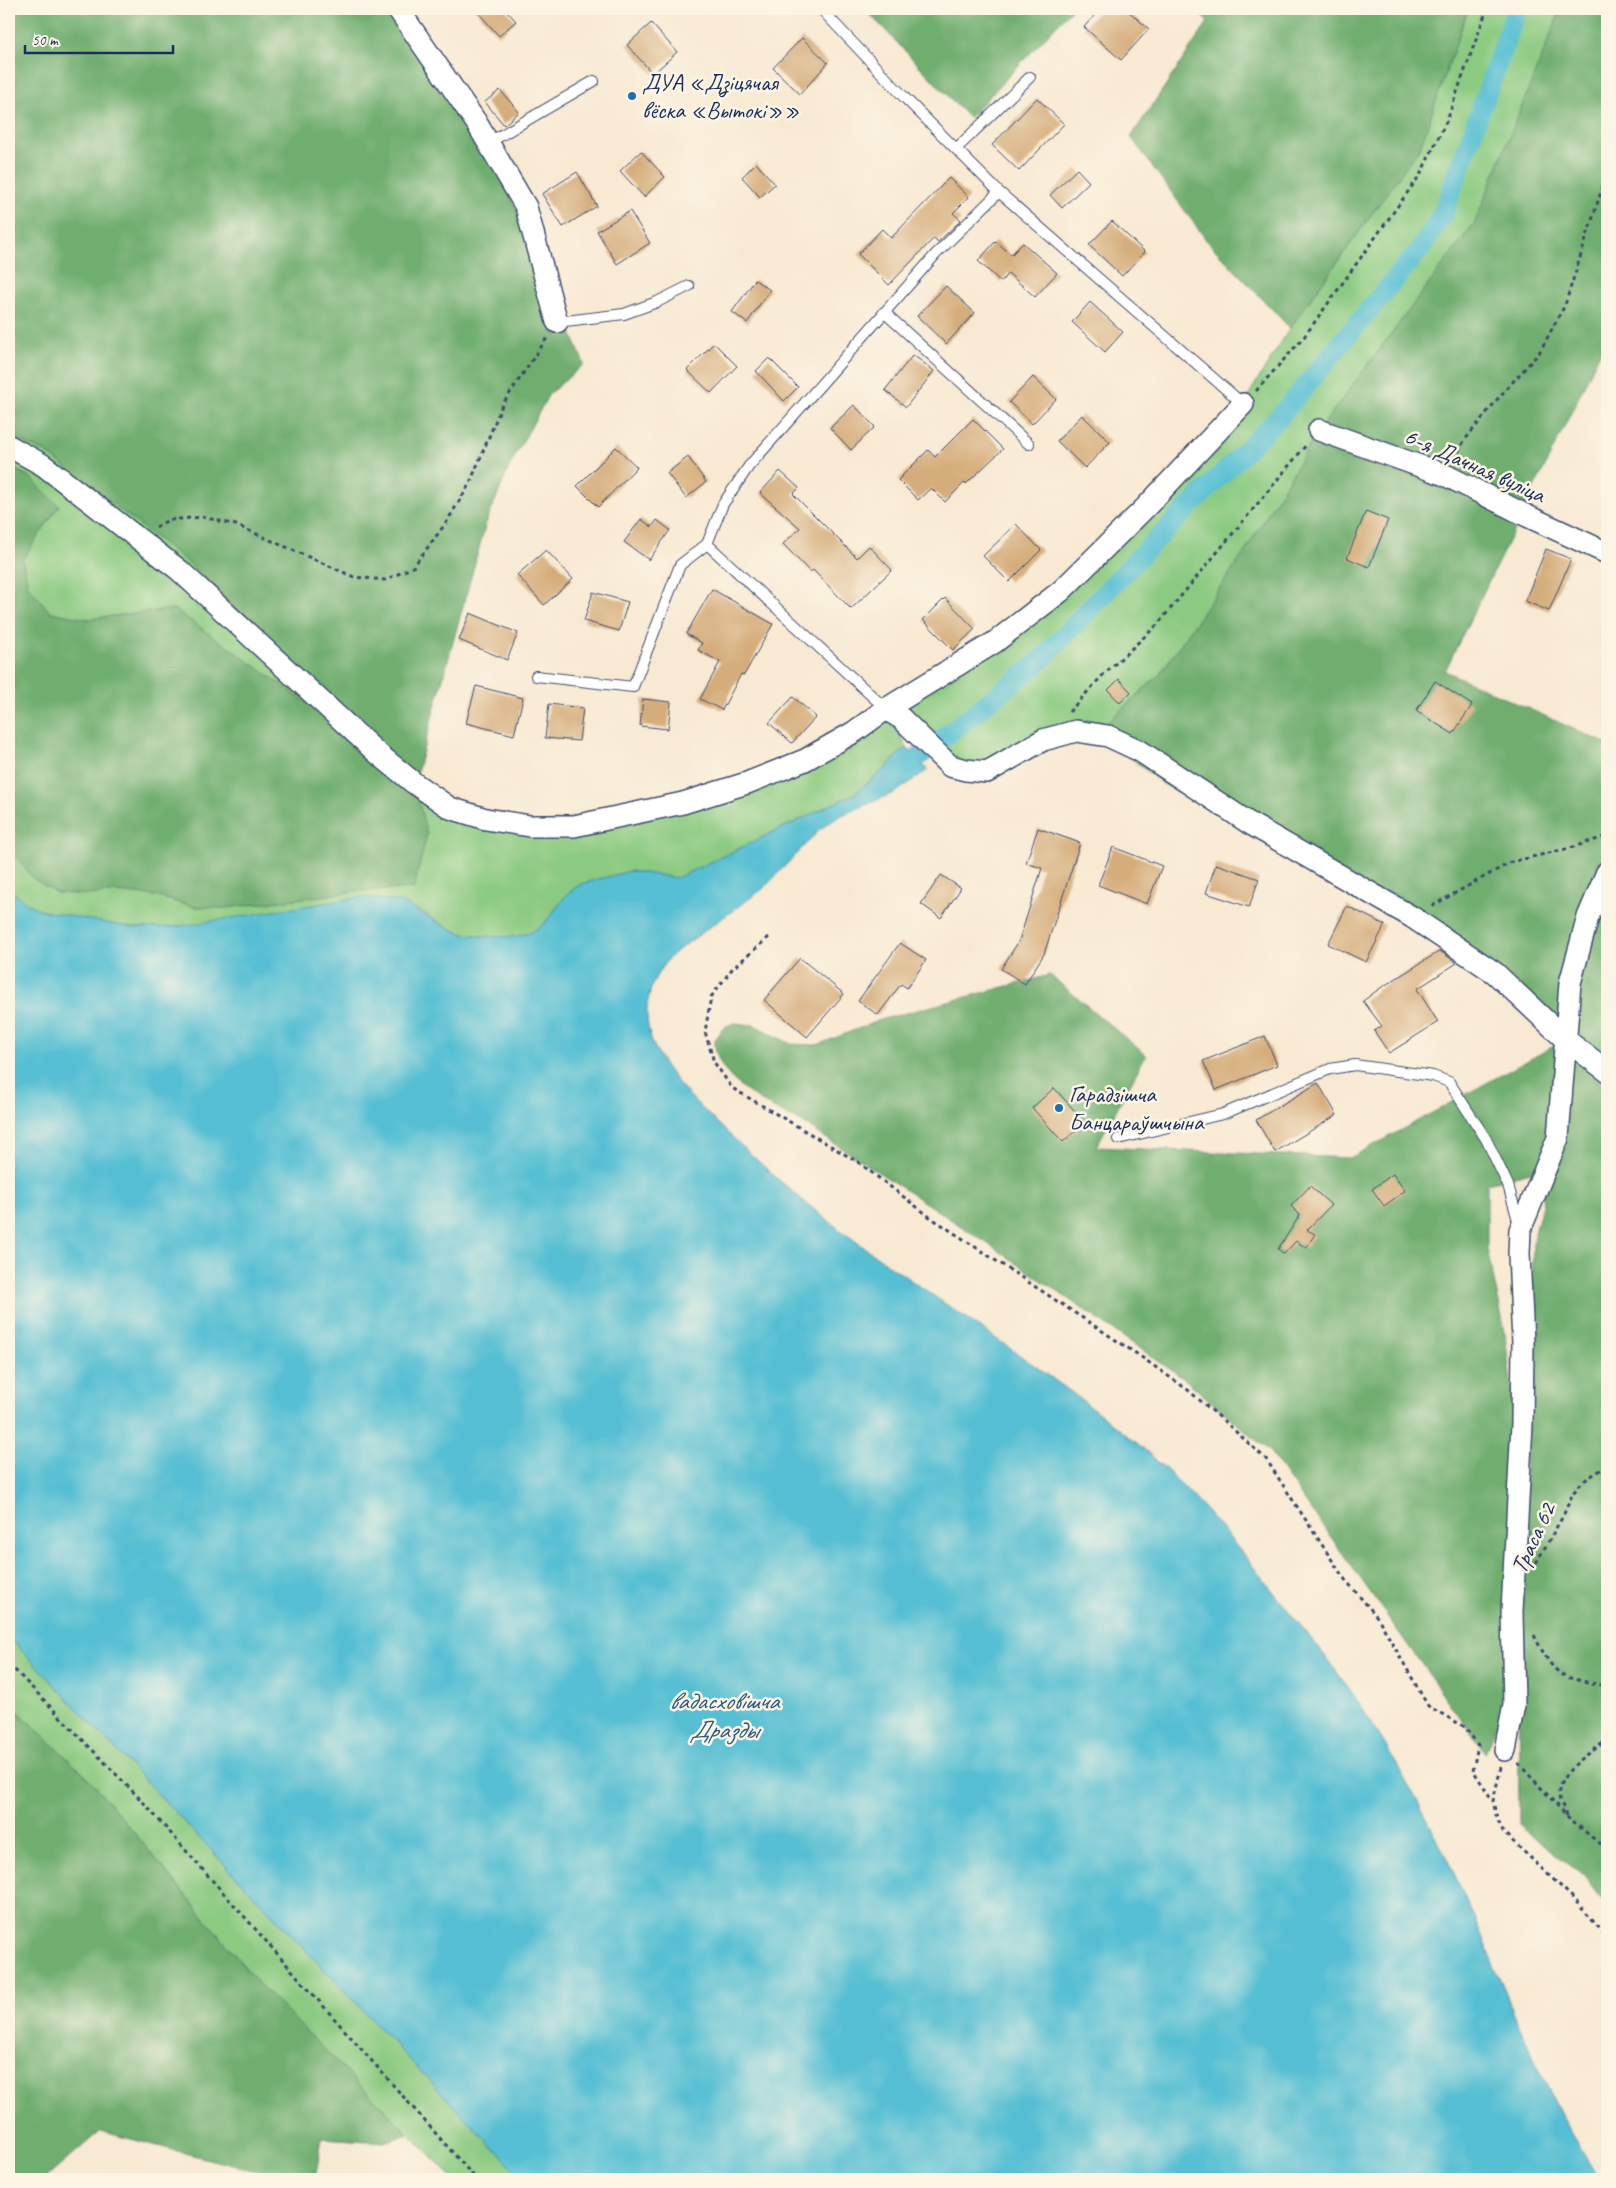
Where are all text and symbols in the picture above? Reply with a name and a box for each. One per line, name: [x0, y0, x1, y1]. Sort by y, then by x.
scale bar: [25, 22, 172, 54]
text: 50 m: [32, 31, 59, 50]
place label: ДУА «Дзіцячая вёска «Вытокі»»: [642, 67, 800, 125]
marker: ДУА «Дзіцячая вёска «Вытокі»»: [626, 90, 638, 102]
street label: 6-я Дачная вуліца: [1400, 421, 1551, 510]
place label: Гарадзішча Банцараўшчына: [1069, 1079, 1205, 1137]
marker: Гарадзішча Банцараўшчына: [1053, 1102, 1065, 1114]
street label: Траса 62: [1504, 1496, 1563, 1578]
water label: вадасховішча Дразды: [669, 1685, 781, 1746]

